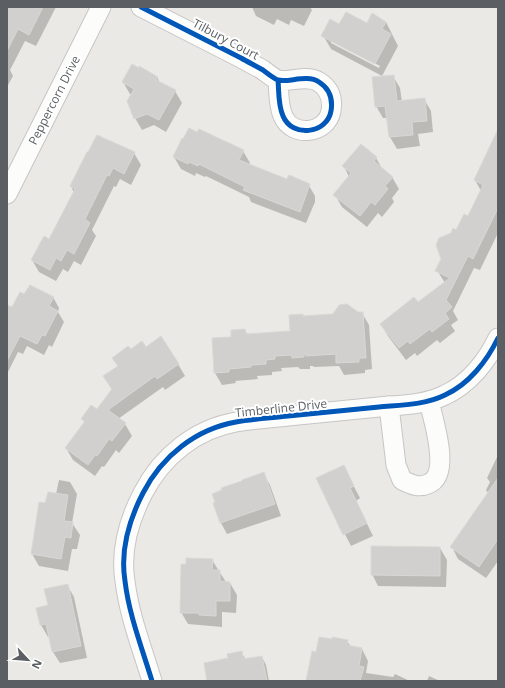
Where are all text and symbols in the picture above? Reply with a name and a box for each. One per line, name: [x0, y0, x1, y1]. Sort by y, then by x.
street label: Tilbury Court: [190, 14, 262, 64]
street label: Peppercorn Drive: [24, 52, 84, 148]
street label: Timberline Drive: [234, 395, 328, 421]
north arrow: [8, 640, 48, 680]
text: N: [29, 657, 46, 672]

